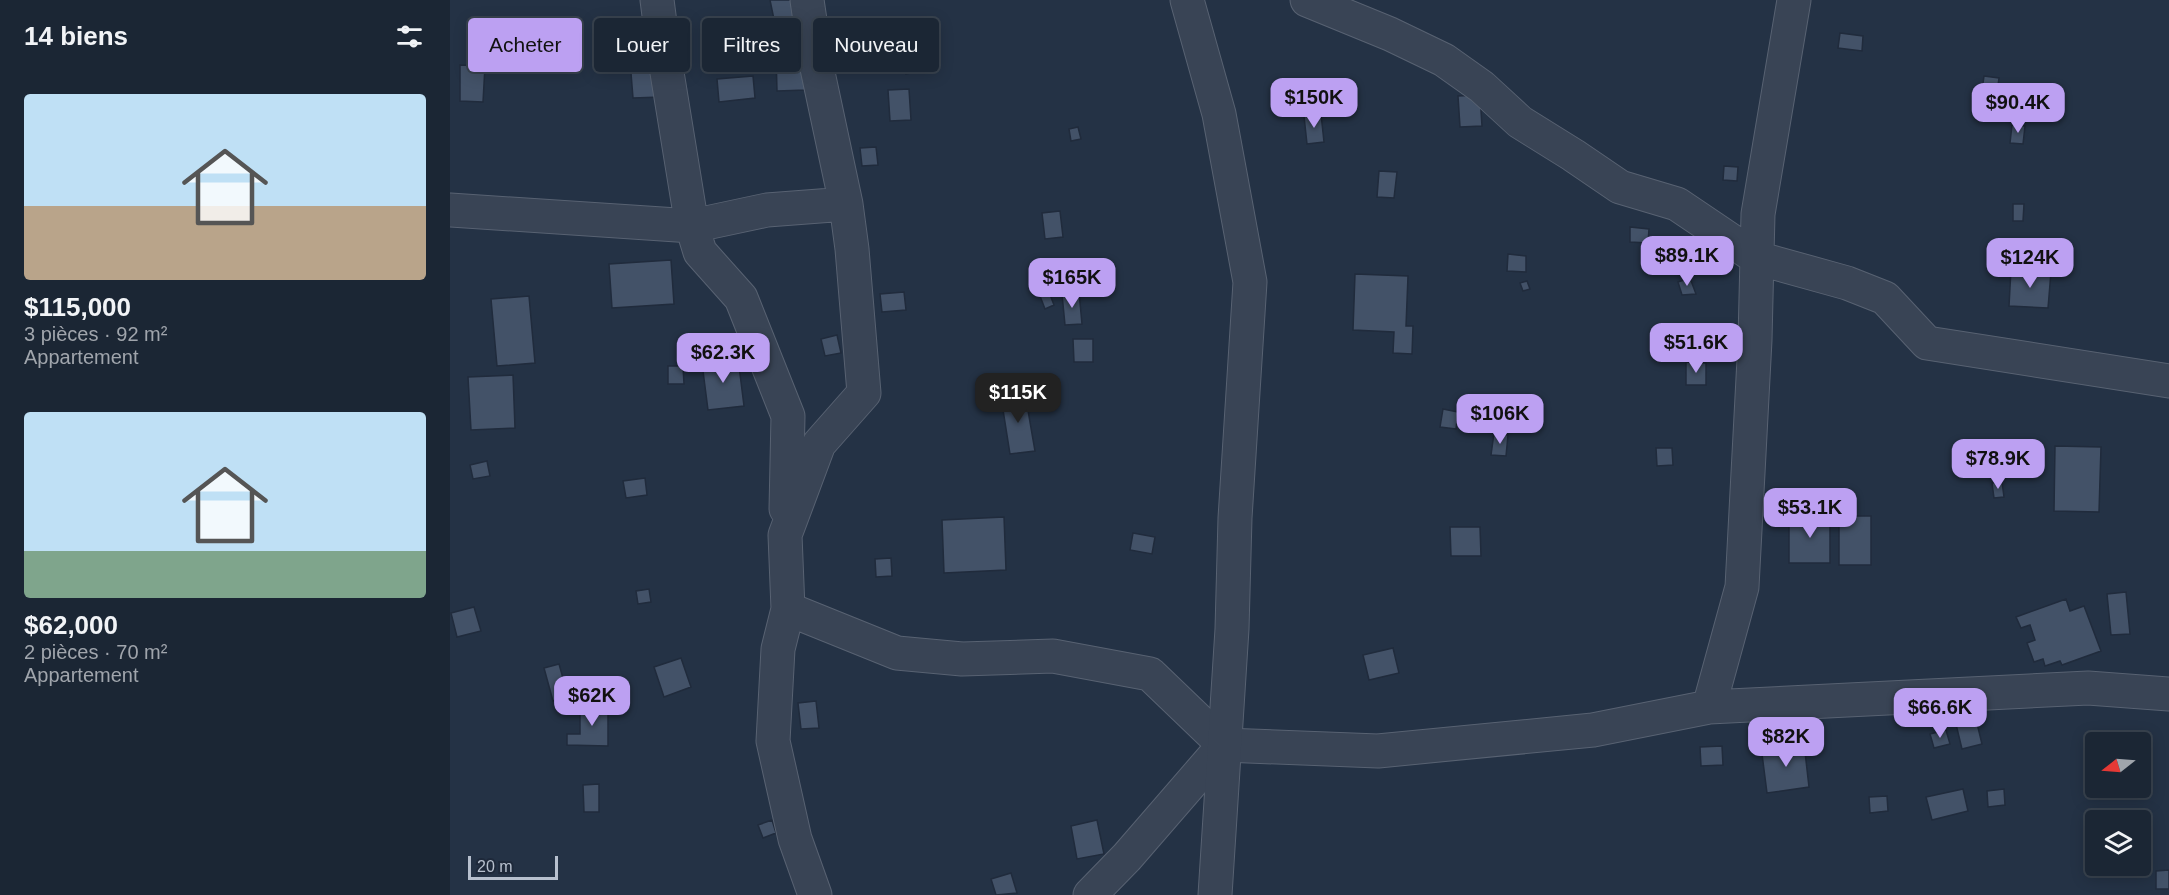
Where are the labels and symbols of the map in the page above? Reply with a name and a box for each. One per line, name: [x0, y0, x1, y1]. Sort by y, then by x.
pin: $150K: [1272, 78, 1356, 129]
pin: $90.4K: [1969, 83, 2067, 134]
pin: $89.1K: [1638, 236, 1736, 287]
pin: $124K: [1988, 238, 2072, 289]
pin: $165K: [1030, 258, 1114, 309]
pin: $51.6K: [1647, 323, 1745, 374]
pin: $62.3K: [674, 333, 772, 384]
pin: $115K: [976, 373, 1060, 424]
pin: $106K: [1458, 394, 1542, 445]
pin: $78.9K: [1949, 439, 2047, 490]
pin: $53.1K: [1761, 488, 1859, 539]
pin: $62K: [556, 676, 628, 727]
pin: $66.6K: [1891, 688, 1989, 739]
pin: $82K: [1750, 717, 1822, 768]
north arrow: [2085, 732, 2151, 798]
scale bar: [468, 853, 558, 880]

